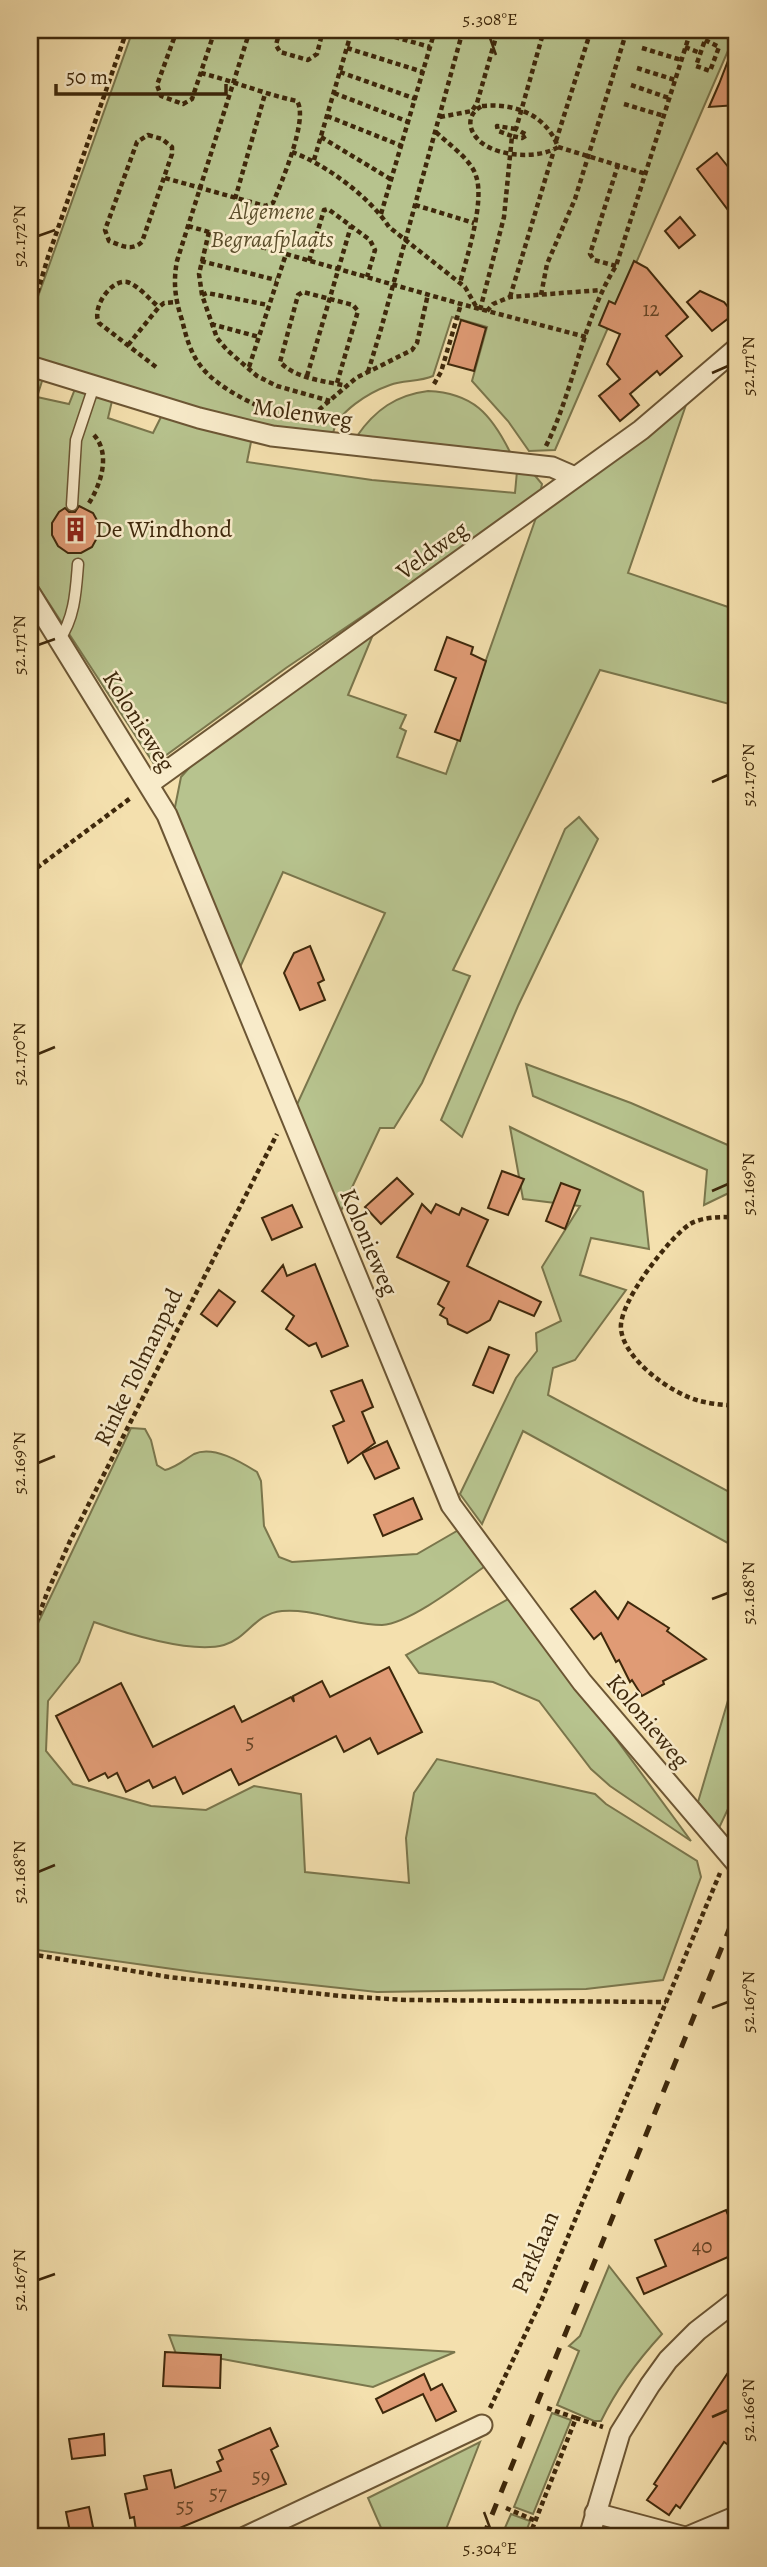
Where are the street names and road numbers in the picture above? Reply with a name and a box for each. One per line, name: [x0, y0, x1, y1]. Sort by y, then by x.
street label: Molenweg: [251, 390, 355, 436]
street label: Veldweg: [389, 513, 474, 587]
street label: Kolonieweg: [95, 664, 183, 778]
street label: Kolonieweg: [332, 1183, 406, 1301]
street label: Rinke Tolmanpad: [86, 1283, 190, 1451]
street label: Kolonieweg: [599, 1667, 697, 1775]
street label: Parklaan: [503, 2206, 567, 2298]

